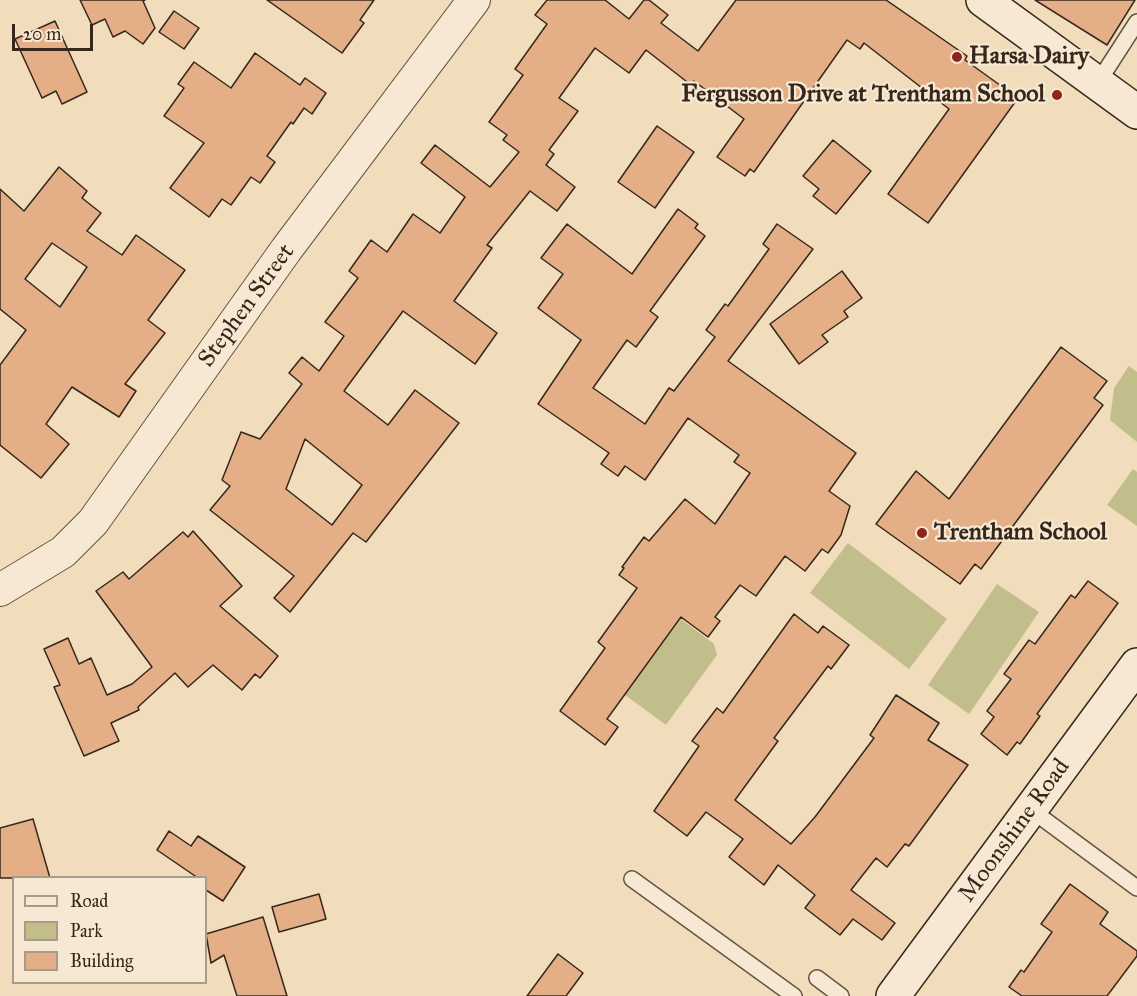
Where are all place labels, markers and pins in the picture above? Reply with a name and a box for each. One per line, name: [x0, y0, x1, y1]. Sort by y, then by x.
place label: Harsa Dairy: [969, 43, 1089, 71]
marker: Harsa Dairy: [950, 50, 964, 64]
place label: Fergusson Drive at Trentham School: [681, 81, 1045, 109]
marker: Fergusson Drive at Trentham School: [1050, 88, 1064, 102]
place label: Trentham School: [934, 519, 1107, 547]
marker: Trentham School: [915, 526, 929, 540]

